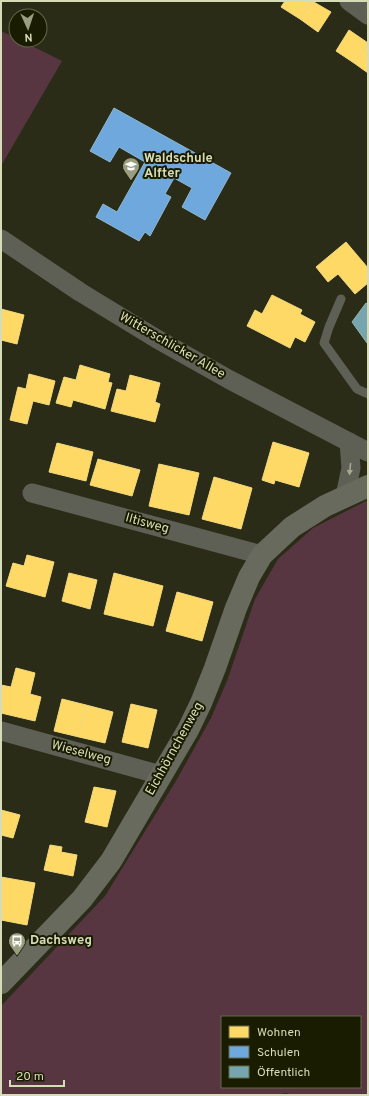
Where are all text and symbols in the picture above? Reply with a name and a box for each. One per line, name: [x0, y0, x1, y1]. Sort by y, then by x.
north arrow: [8, 8, 48, 48]
text: N: [24, 30, 33, 44]
place label: Waldschule Alfter: [144, 151, 213, 182]
school or university icon: Waldschule Alfter: [121, 156, 141, 181]
street label: Witterschlicker Allee: [116, 309, 228, 383]
one-way arrow: [347, 463, 354, 476]
street label: Iltisweg: [123, 510, 171, 538]
street label: Eichhörnchenweg: [143, 699, 207, 799]
street label: Wieselweg: [49, 737, 113, 769]
bus stop icon: Dachsweg: [7, 931, 27, 956]
place label: Dachsweg: [30, 933, 92, 949]
legend: [221, 1016, 361, 1088]
text: Wohnen: [257, 1025, 301, 1041]
text: Schulen: [257, 1045, 300, 1061]
scale bar: [10, 1062, 64, 1088]
text: Öffentlich: [257, 1065, 310, 1081]
text: 20 m: [16, 1069, 44, 1085]

